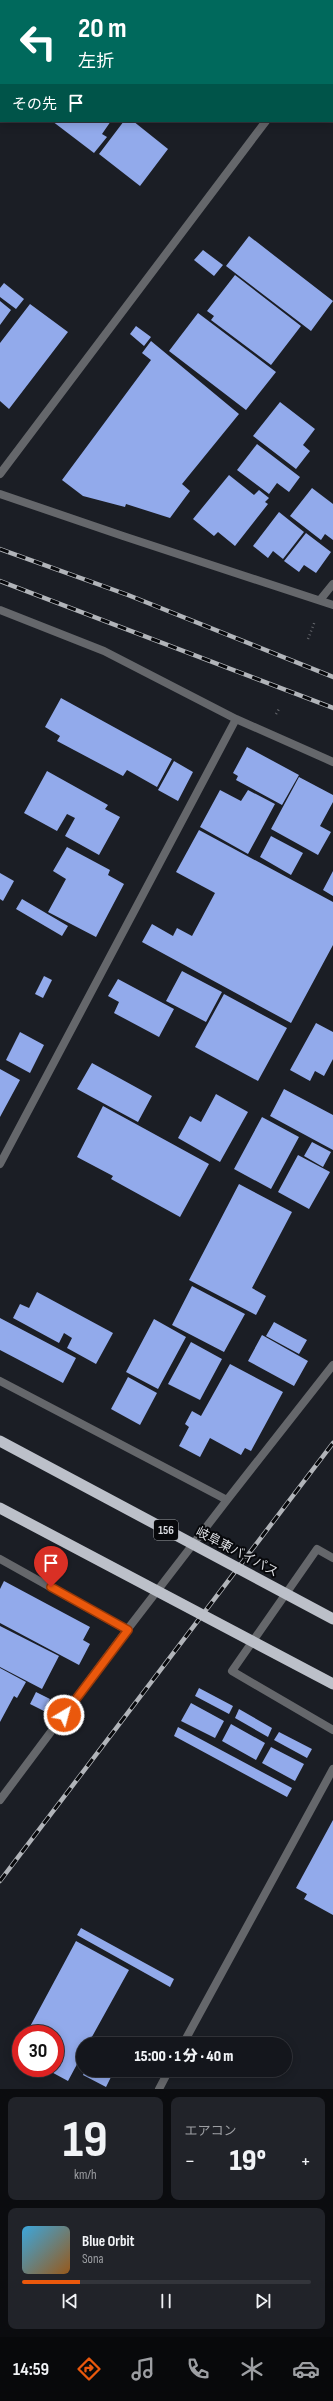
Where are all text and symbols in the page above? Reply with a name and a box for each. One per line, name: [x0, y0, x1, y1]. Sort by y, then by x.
text: 20 m: [78, 12, 127, 45]
icon: left: [12, 16, 64, 68]
text: 左折: [78, 51, 114, 72]
icon: arrive: [65, 92, 87, 114]
text: その先: [12, 95, 57, 114]
road number: 156: [154, 1520, 178, 1540]
street label: 岐阜東バイパス: [193, 1524, 281, 1580]
pin: [34, 1546, 68, 1587]
icon: arrive: [40, 1552, 62, 1574]
position arrow: [43, 1694, 85, 1736]
speed limit sign: 30: [12, 2025, 64, 2077]
text: 15:00 · 1 分 · 40 m: [135, 2047, 233, 2066]
text: 19: [63, 2109, 108, 2172]
text: エアコン: [185, 2123, 237, 2139]
text: 19°: [229, 2143, 266, 2179]
text: −: [185, 2148, 195, 2175]
text: +: [300, 2148, 311, 2175]
text: km/h: [74, 2167, 96, 2183]
text: Blue Orbit: [82, 2232, 134, 2251]
text: Sona: [82, 2251, 104, 2267]
icon: previous: [59, 2290, 81, 2312]
icon: pause: [155, 2290, 177, 2312]
icon: next: [252, 2290, 274, 2312]
icon: directions: [75, 2355, 103, 2383]
icon: music: [129, 2355, 157, 2383]
icon: phone: [184, 2355, 212, 2383]
icon: climate: [238, 2355, 266, 2383]
icon: car: [292, 2355, 320, 2383]
text: 14:59: [13, 2359, 49, 2380]

